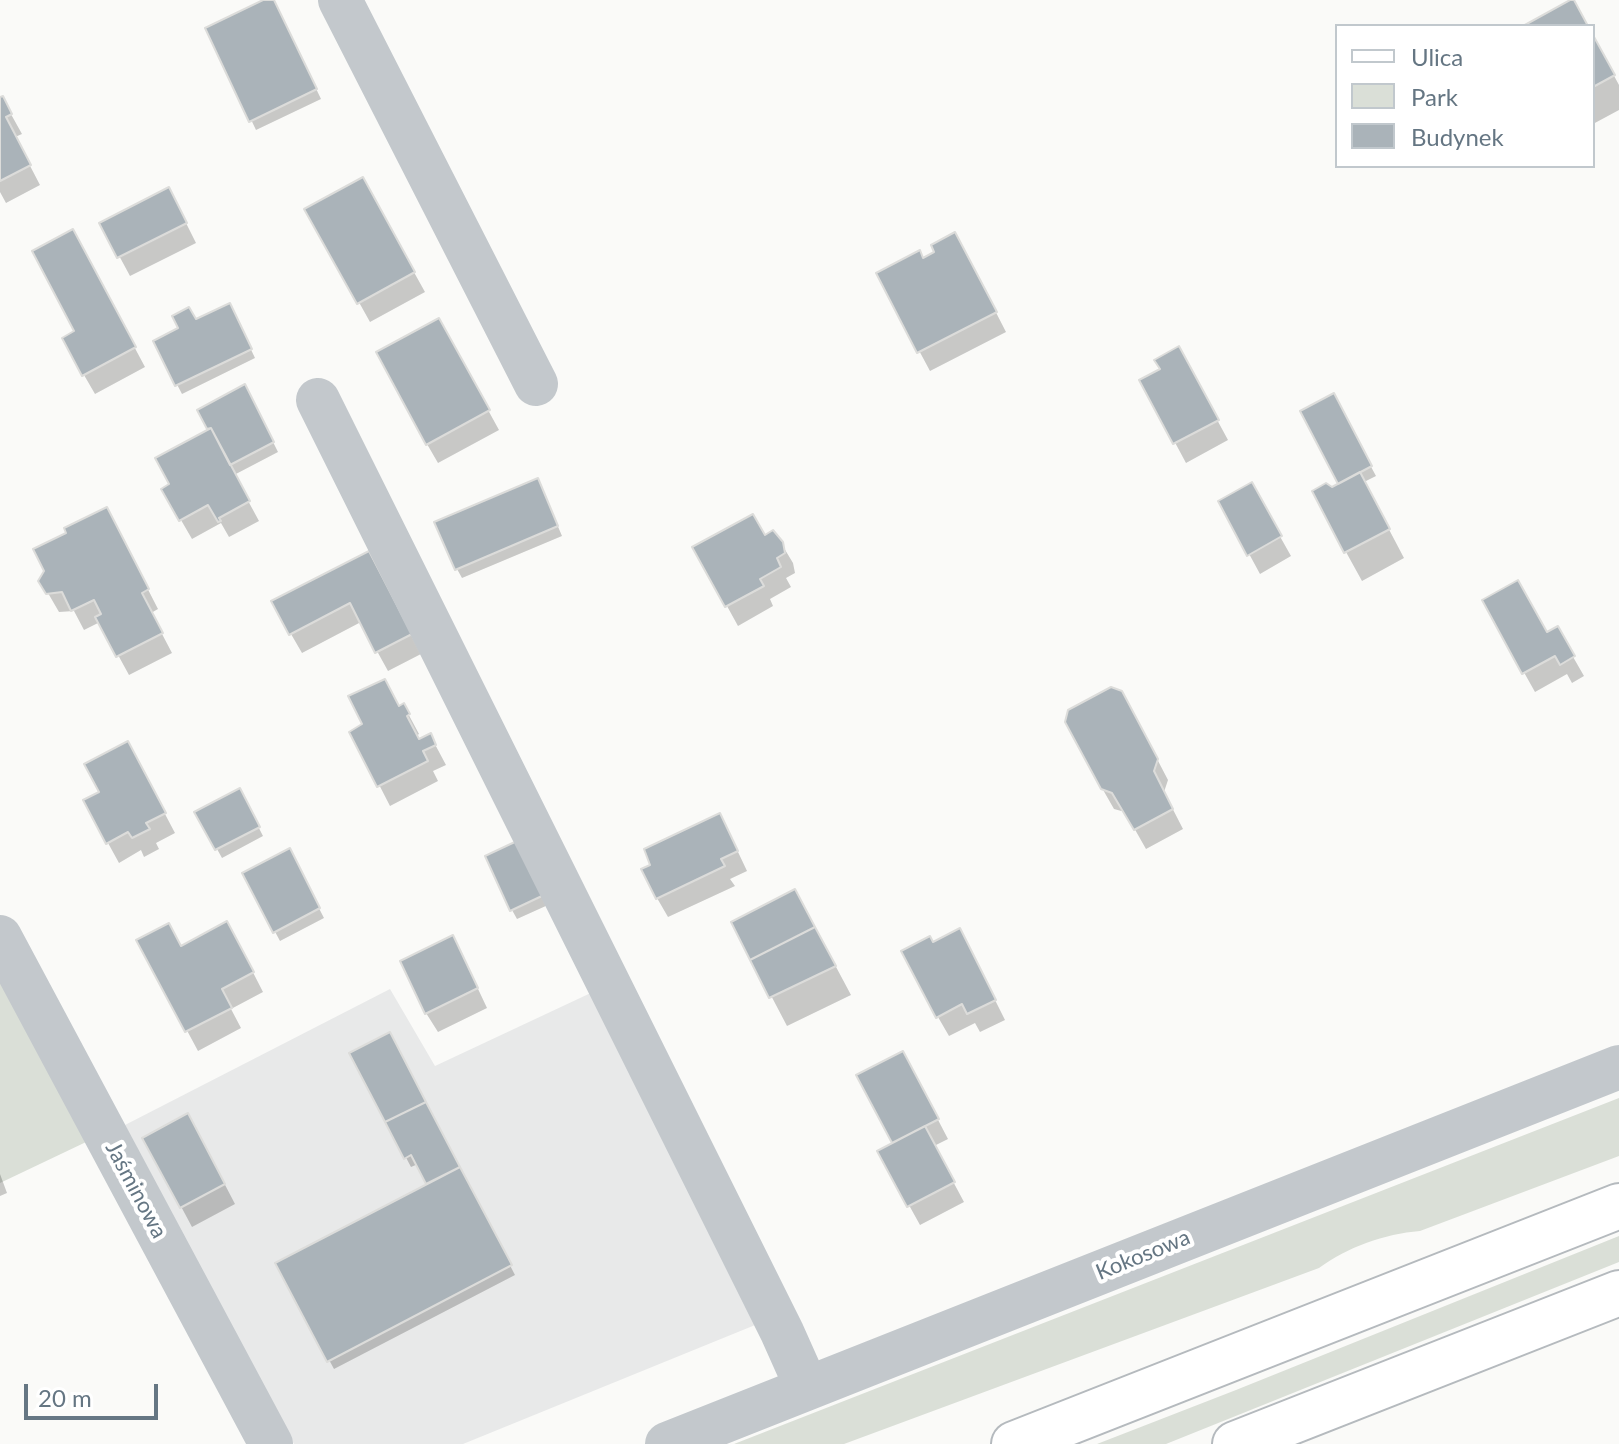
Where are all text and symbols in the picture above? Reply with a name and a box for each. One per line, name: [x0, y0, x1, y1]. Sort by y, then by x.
legend: [1335, 24, 1595, 168]
text: Ulica: [1411, 42, 1463, 71]
text: Park: [1411, 82, 1458, 111]
text: Budynek: [1411, 122, 1504, 151]
street label: Jaśminowa: [100, 1137, 172, 1243]
street label: Kokosowa: [1092, 1224, 1194, 1286]
scale bar: [28, 1368, 162, 1418]
text: 20 m: [38, 1383, 92, 1412]

